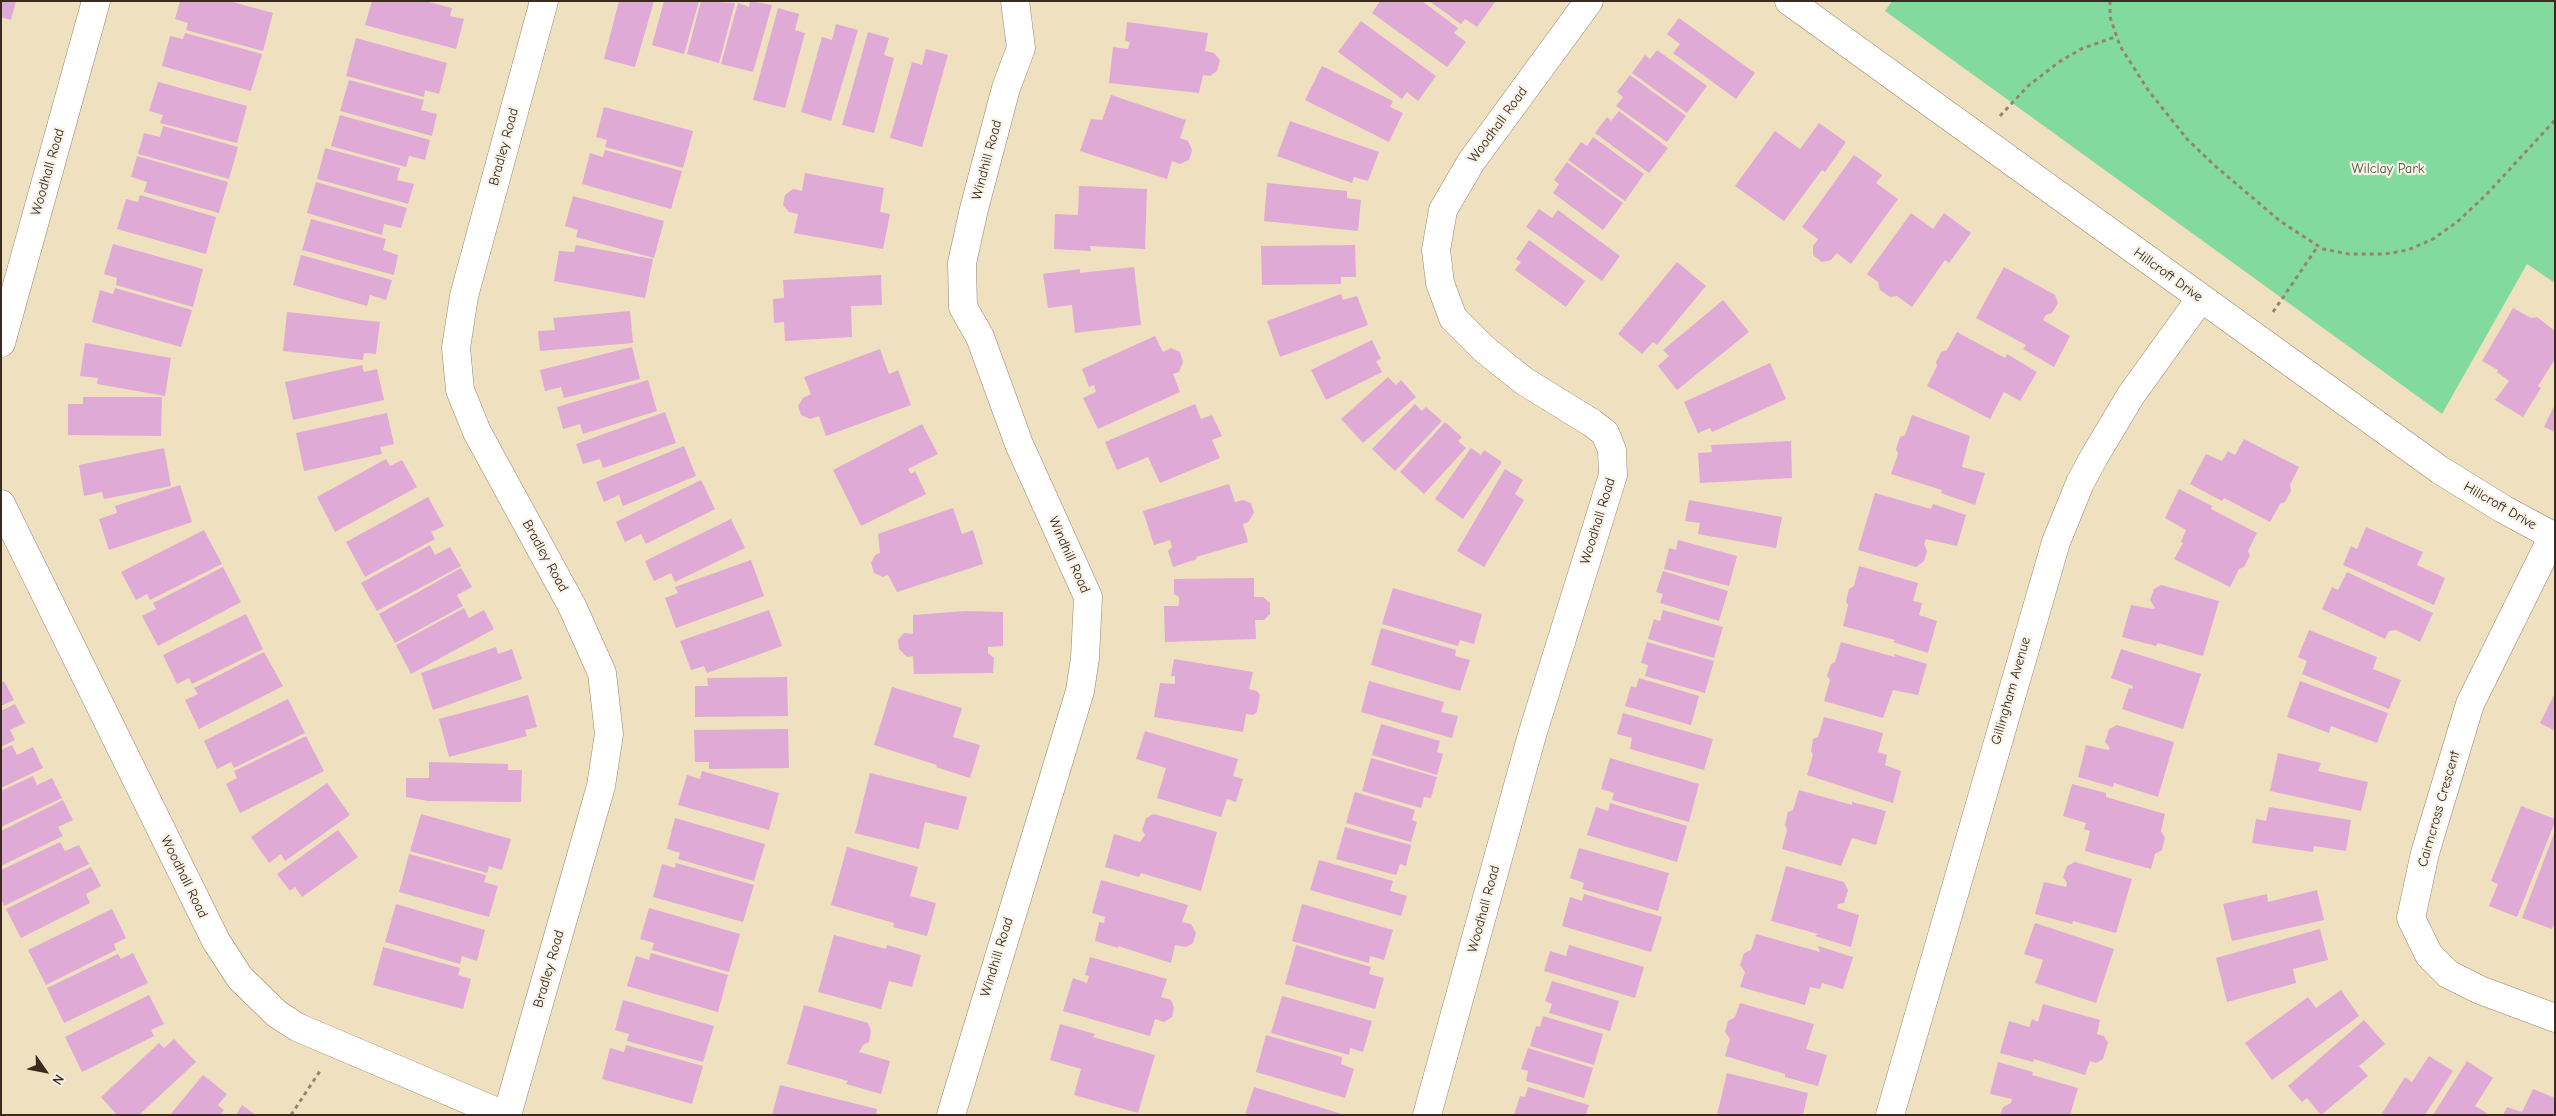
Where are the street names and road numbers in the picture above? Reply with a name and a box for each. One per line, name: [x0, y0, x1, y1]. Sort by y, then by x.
street label: Woodhall Road: [1465, 84, 1531, 166]
street label: Bradley Road: [486, 106, 522, 188]
street label: Windhill Road: [968, 118, 1006, 202]
street label: Woodhall Road: [28, 127, 68, 217]
street label: Hillcroft Drive: [2130, 244, 2206, 306]
street label: Woodhall Road: [1577, 476, 1619, 566]
street label: Hillcroft Drive: [2460, 478, 2540, 534]
street label: Windhill Road: [1045, 514, 1093, 596]
street label: Bradley Road: [518, 517, 572, 595]
street label: Gillingham Avenue: [1988, 635, 2034, 747]
street label: Cairncross Crescent: [2414, 749, 2464, 869]
street label: Woodhall Road: [157, 833, 211, 921]
street label: Woodhall Road: [1464, 864, 1504, 954]
street label: Windhill Road: [977, 915, 1017, 999]
street label: Bradley Road: [530, 928, 568, 1010]

